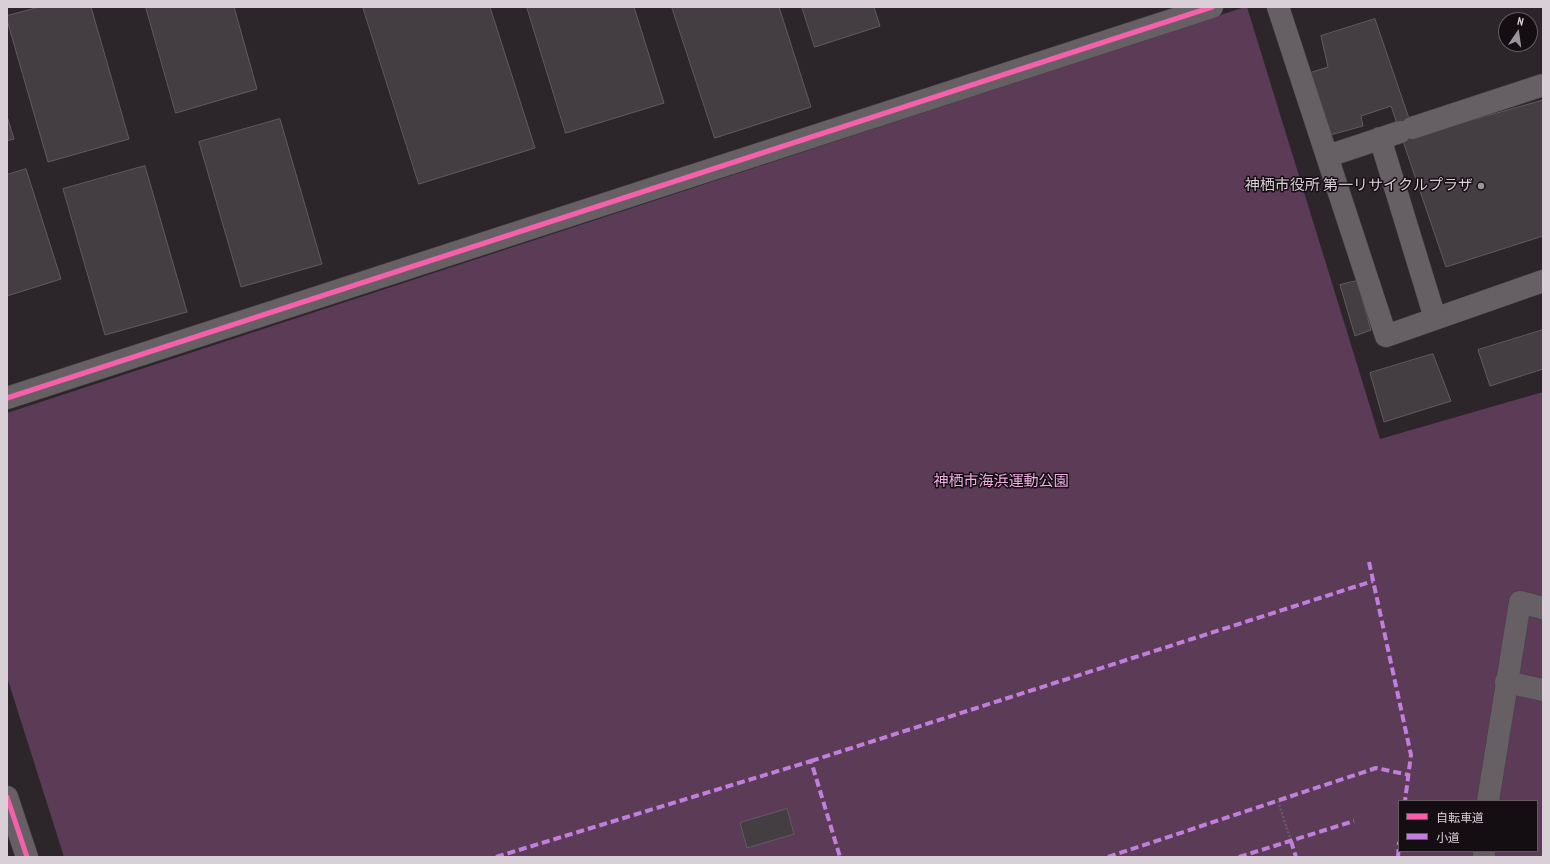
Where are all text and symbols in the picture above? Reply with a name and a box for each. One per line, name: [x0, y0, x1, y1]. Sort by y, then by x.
north arrow: [1498, 12, 1538, 52]
text: N: [1516, 14, 1525, 29]
place label: 神栖市役所 第一リサイクルプラザ: [1245, 177, 1473, 195]
marker: 神栖市役所 第一リサイクルプラザ: [1476, 181, 1486, 191]
park label: 神栖市海浜運動公園: [934, 473, 1068, 491]
legend: [1398, 800, 1538, 852]
text: 自転車道: [1436, 810, 1484, 825]
text: 小道: [1436, 830, 1460, 845]

